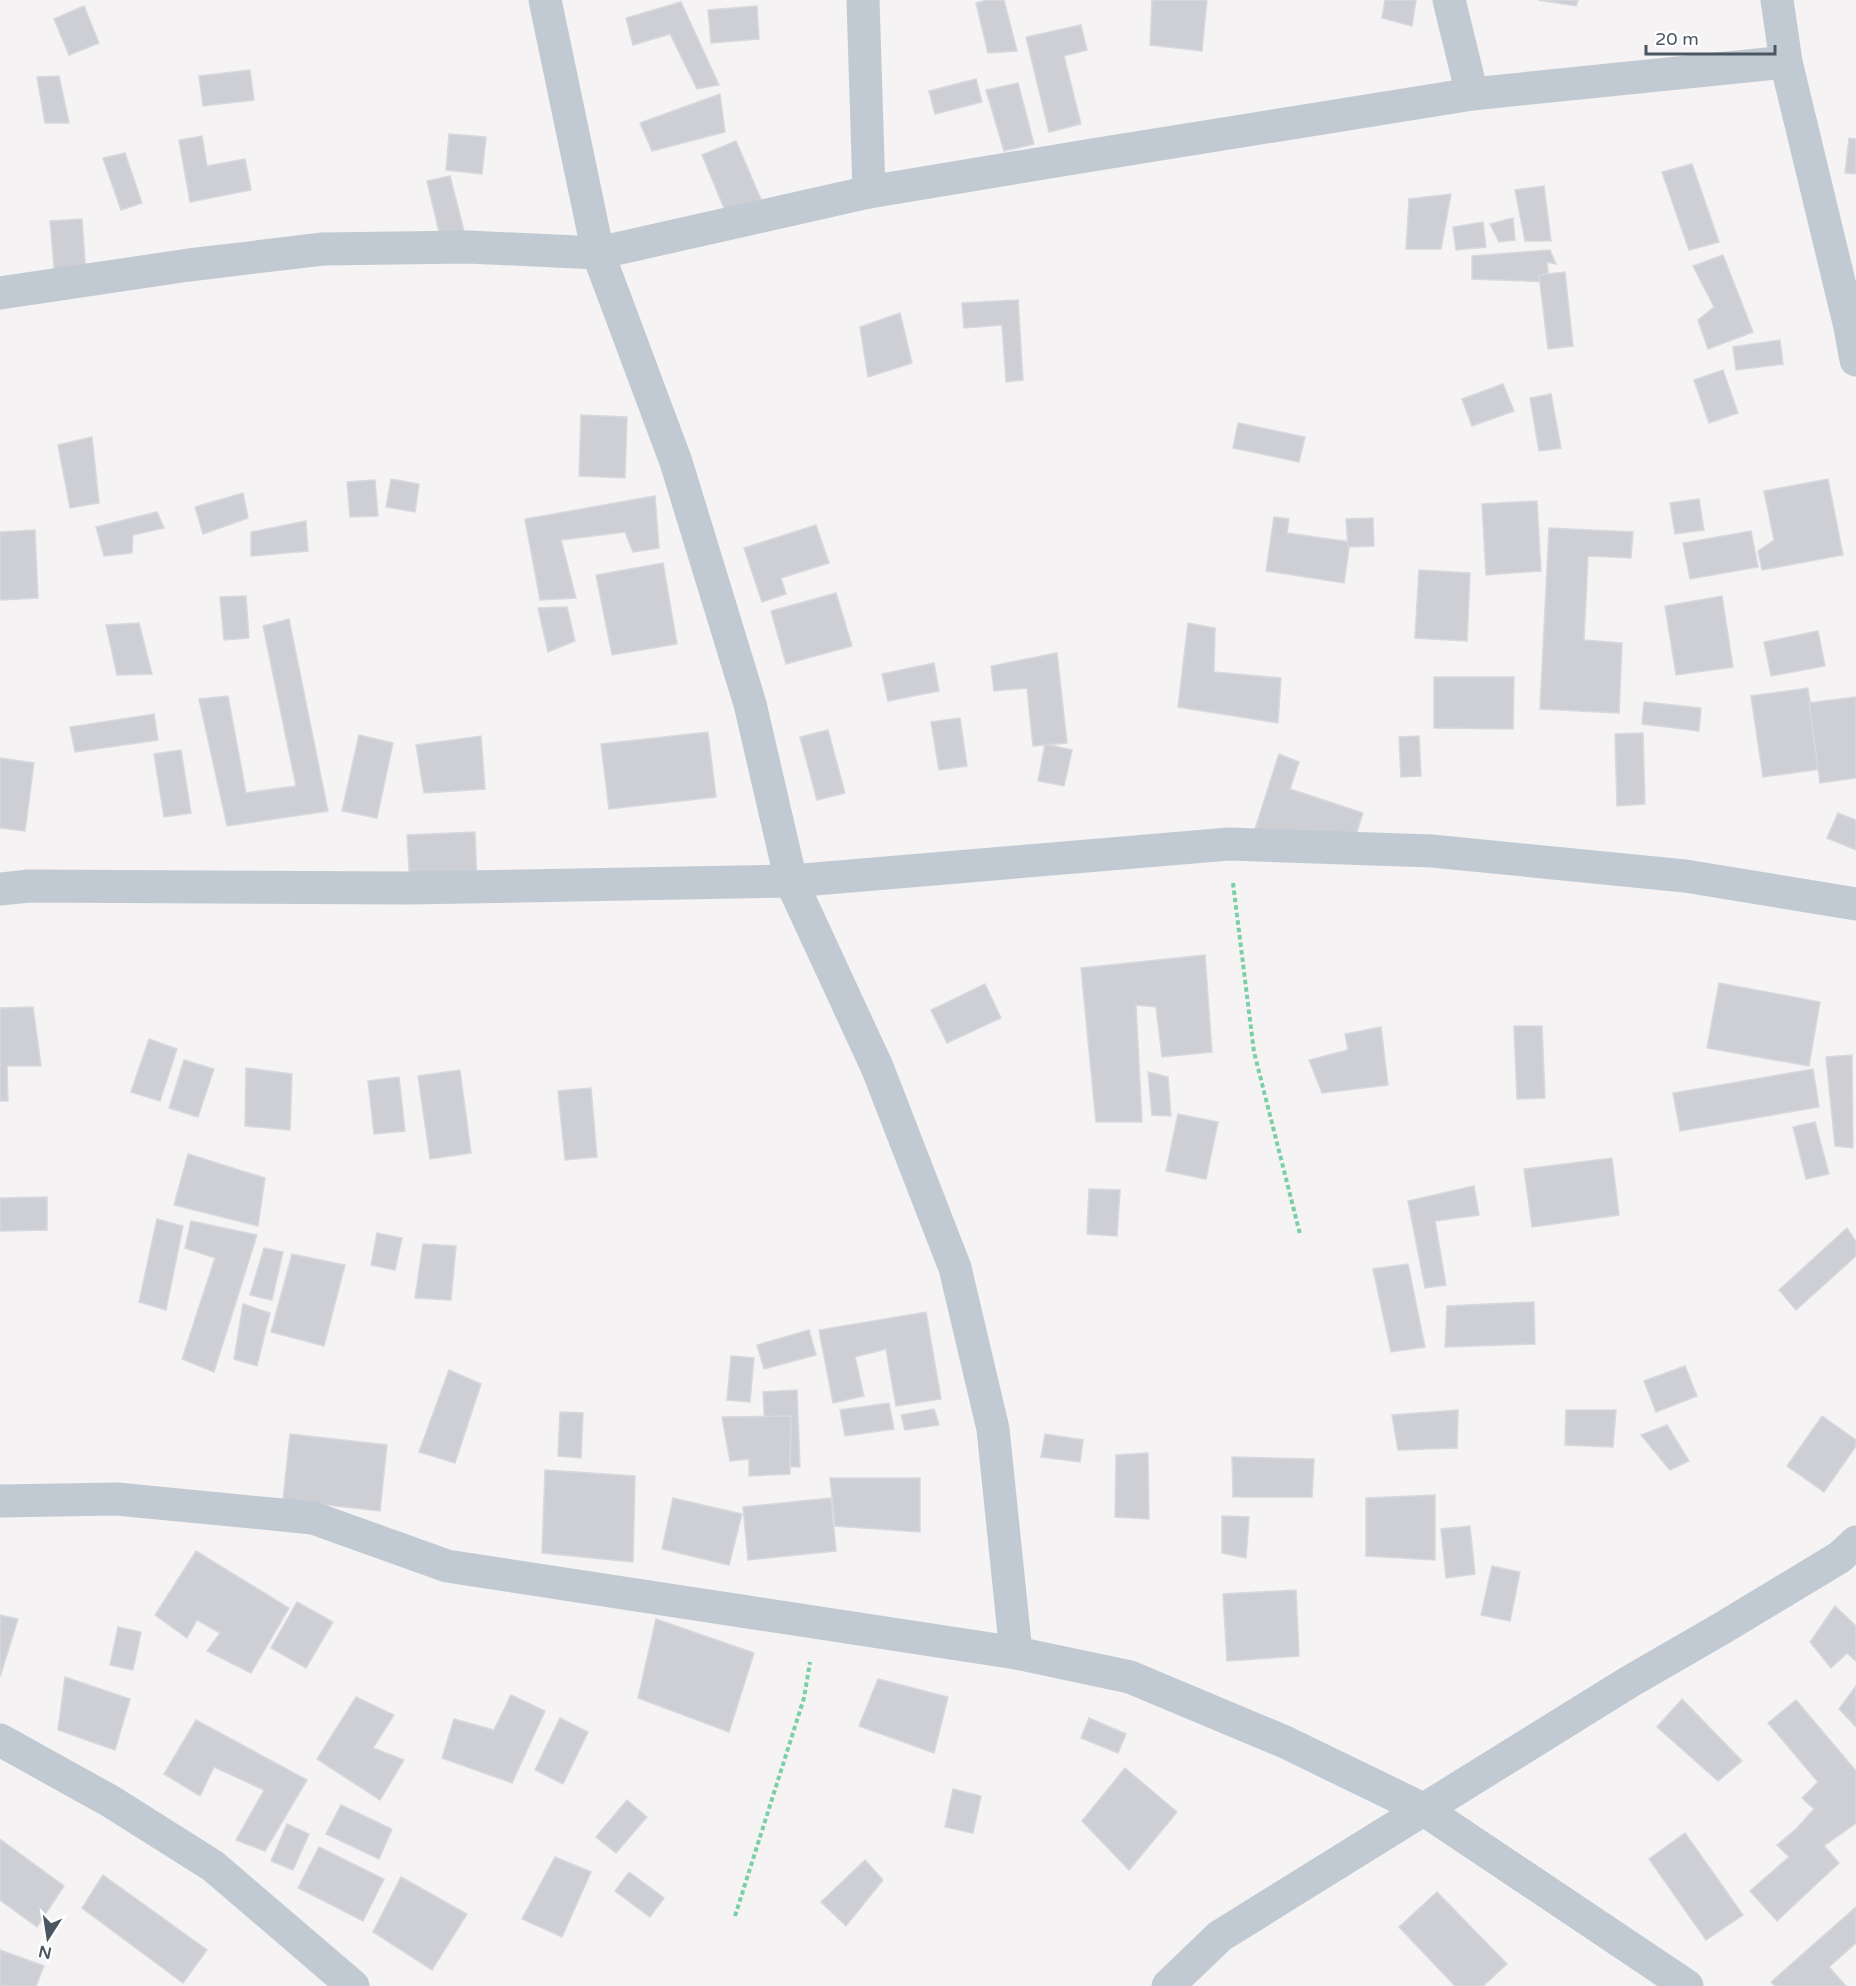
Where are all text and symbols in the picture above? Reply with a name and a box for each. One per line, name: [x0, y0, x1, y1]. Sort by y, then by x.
scale bar: [1646, 18, 1775, 56]
text: 20 m: [1655, 28, 1699, 50]
north arrow: [18, 1908, 78, 1968]
text: N: [37, 1941, 53, 1963]

